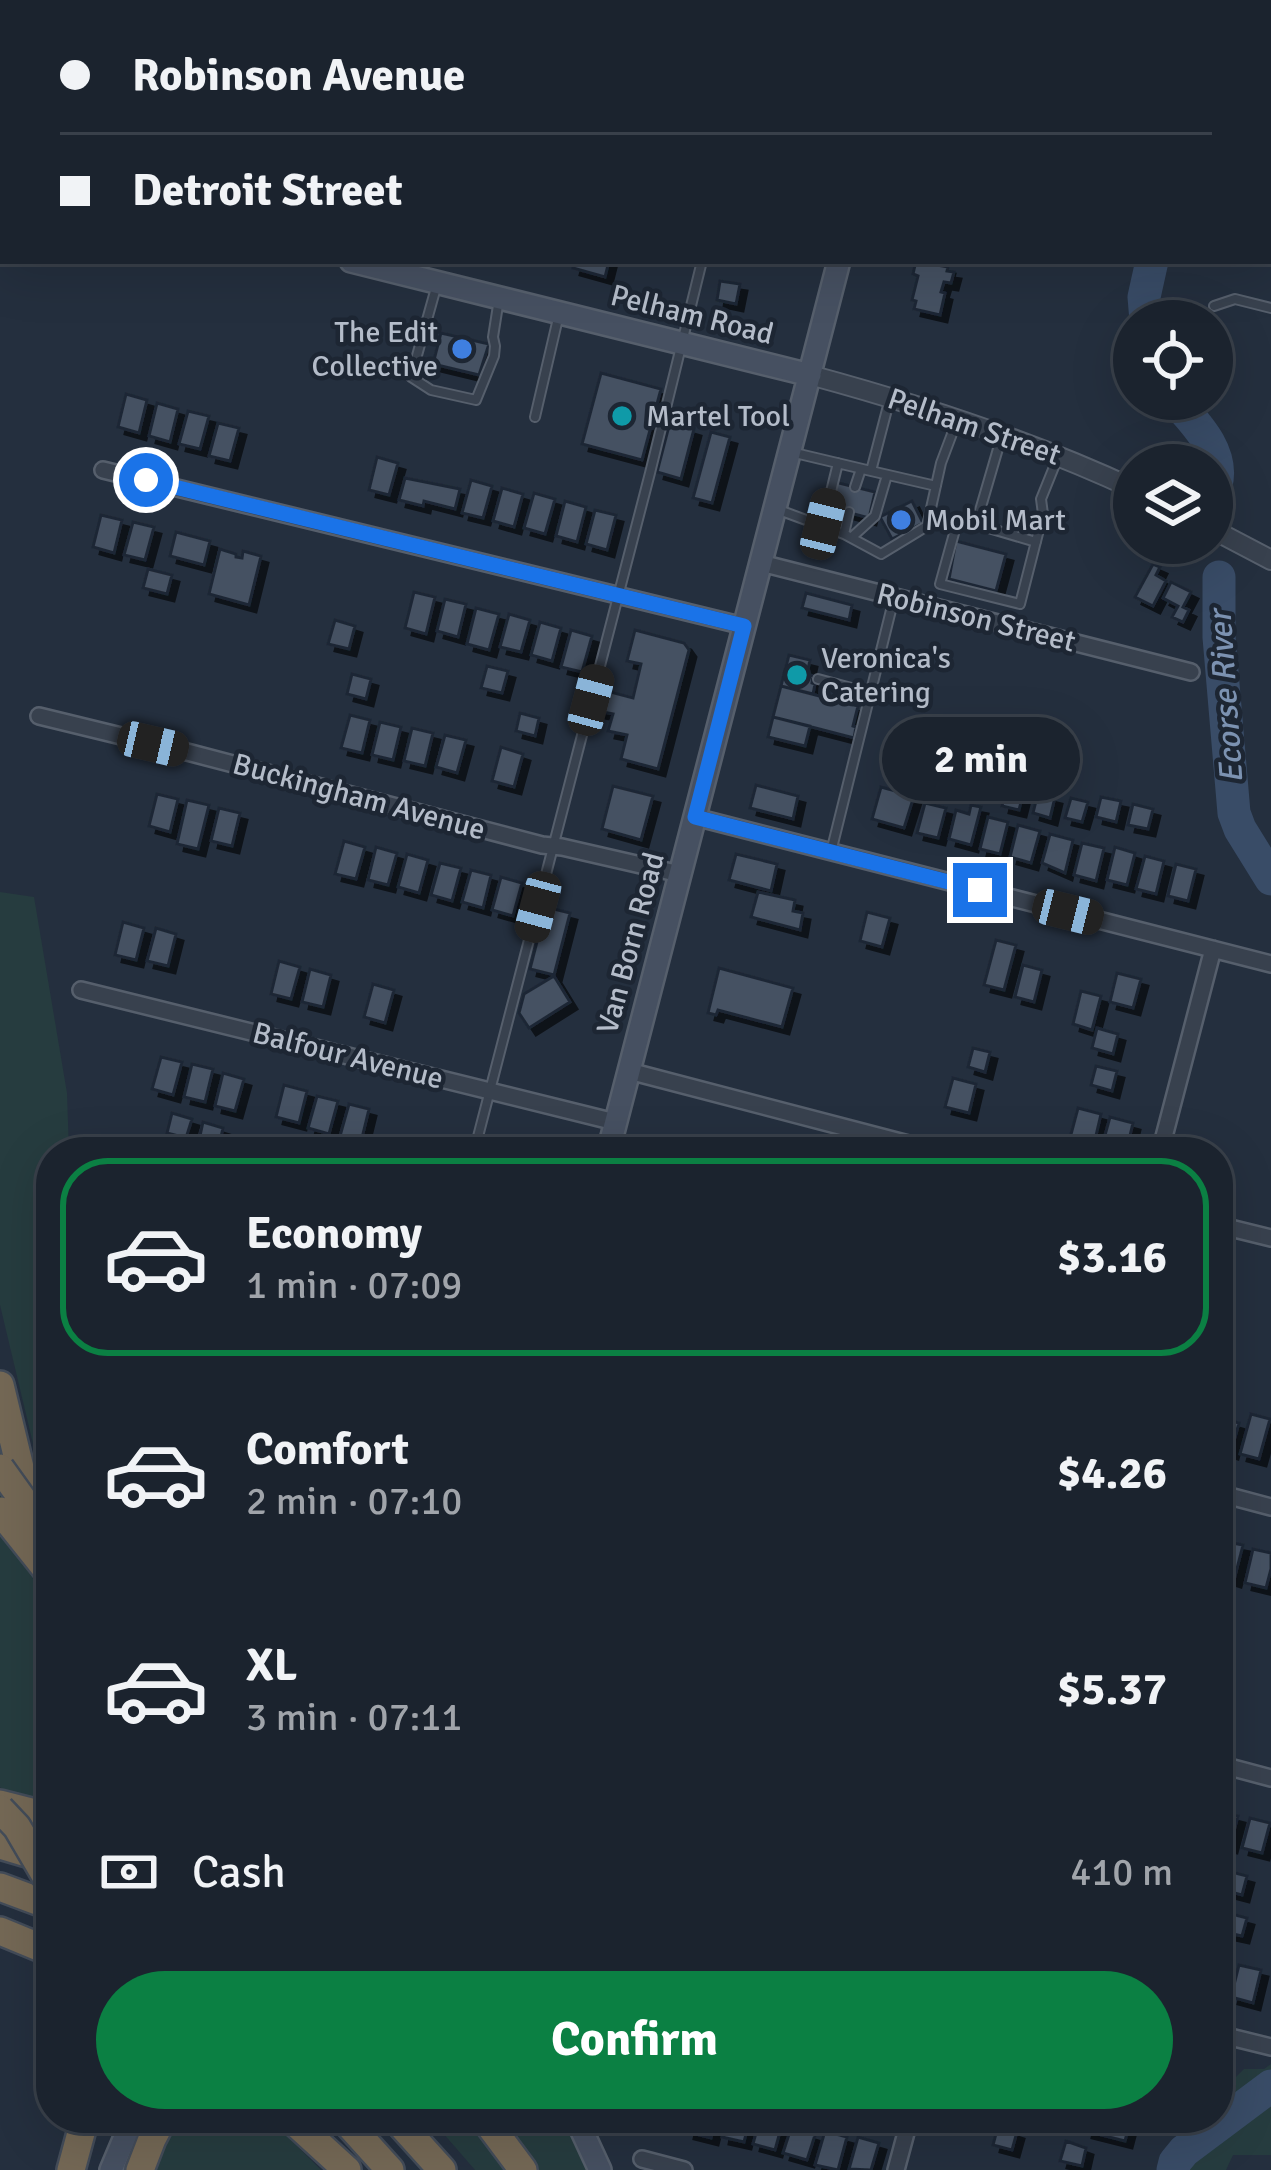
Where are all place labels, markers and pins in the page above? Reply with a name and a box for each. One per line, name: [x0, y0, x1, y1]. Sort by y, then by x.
place label: The Edit Collective: [312, 314, 438, 385]
marker: The Edit Collective: [449, 336, 475, 362]
place label: Martel Tool: [646, 398, 790, 435]
marker: Martel Tool: [609, 403, 635, 429]
place label: Mobil Mart: [925, 502, 1066, 539]
marker: Mobil Mart: [888, 507, 914, 533]
place label: Veronica's Catering: [821, 640, 951, 711]
marker: Veronica's Catering: [784, 662, 810, 688]

